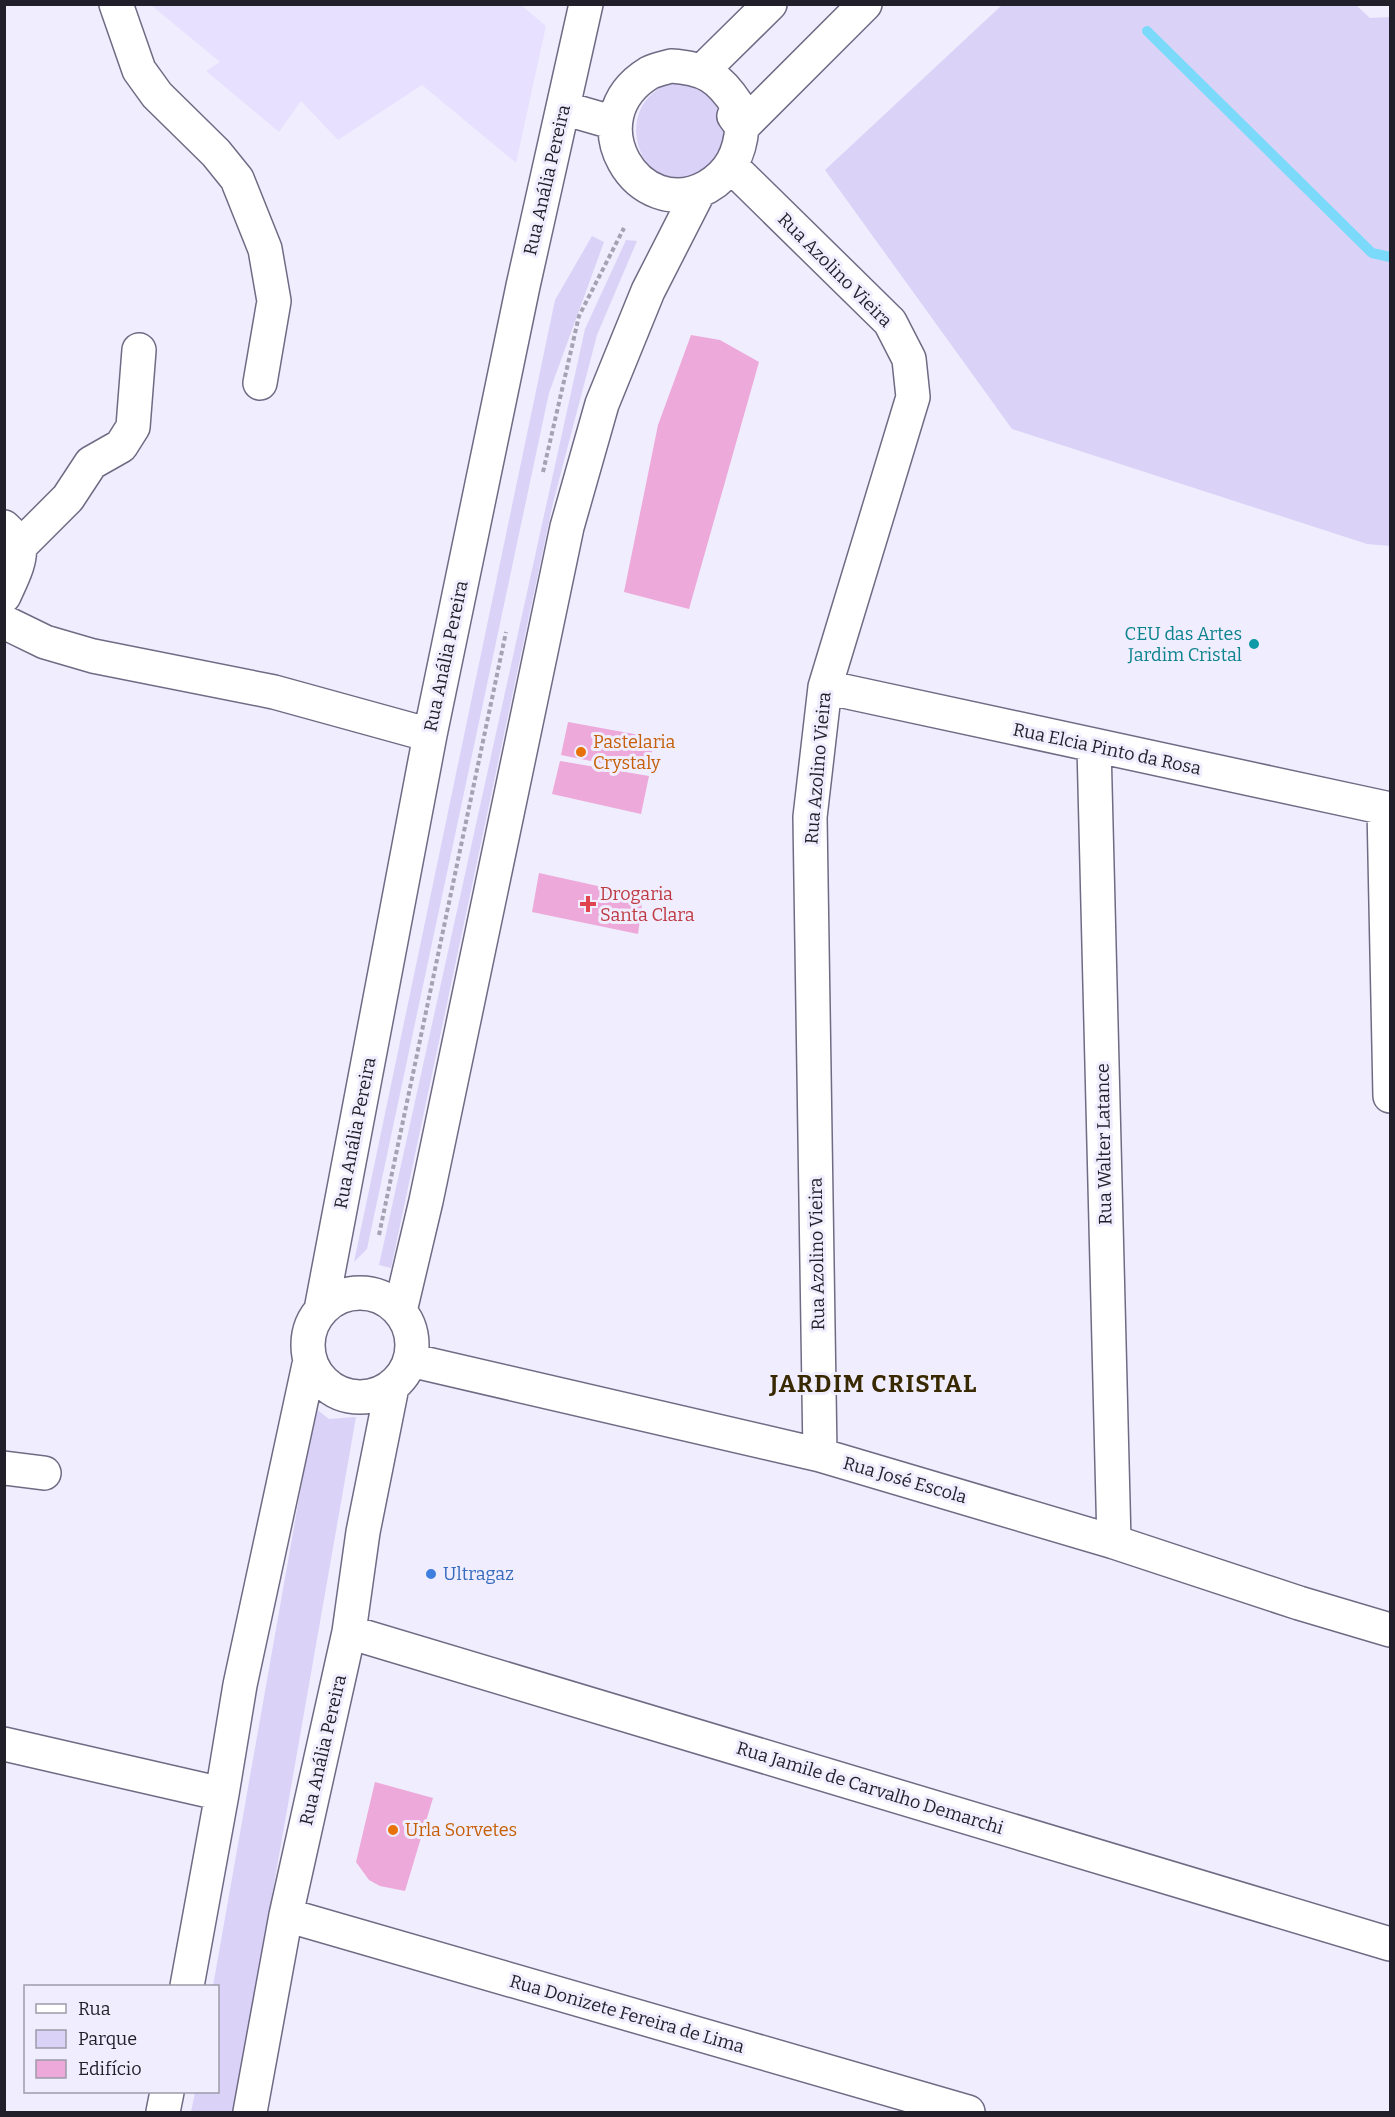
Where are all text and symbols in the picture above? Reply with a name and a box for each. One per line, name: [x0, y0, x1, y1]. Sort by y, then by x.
street label: Rua Anália Pereira: [519, 102, 575, 257]
street label: Rua Azolino Vieira: [773, 208, 897, 332]
street label: Rua Anália Pereira: [419, 578, 473, 734]
place label: CEU das Artes Jardim Cristal: [1125, 623, 1242, 666]
marker: CEU das Artes Jardim Cristal: [1247, 637, 1261, 651]
street label: Rua Azolino Vieira: [800, 691, 836, 845]
street label: Rua Elcia Pinto da Rosa: [1011, 718, 1203, 780]
place label: Pastelaria Crystaly: [593, 731, 675, 774]
marker: Pastelaria Crystaly: [574, 745, 588, 759]
place label: Drogaria Santa Clara: [600, 883, 695, 926]
marker: Drogaria Santa Clara: [581, 897, 595, 911]
street label: Rua Anália Pereira: [330, 1055, 381, 1211]
street label: Rua Walter Latance: [1092, 1063, 1116, 1225]
street label: Rua Azolino Vieira: [805, 1177, 829, 1331]
district label: JARDIM CRISTAL: [768, 1370, 978, 1398]
street label: Rua José Escola: [841, 1452, 970, 1508]
place label: Ultragaz: [443, 1563, 514, 1585]
marker: Ultragaz: [424, 1567, 438, 1581]
street label: Rua Anália Pereira: [295, 1672, 351, 1827]
street label: Rua Jamile de Carvalho Demarchi: [734, 1737, 1006, 1839]
place label: Urla Sorvetes: [405, 1819, 517, 1841]
marker: Urla Sorvetes: [386, 1823, 400, 1837]
street label: Rua Donizete Fereira de Lima: [507, 1970, 747, 2058]
legend: [24, 1985, 219, 2093]
text: Rua: [78, 1998, 111, 2020]
text: Parque: [78, 2028, 137, 2050]
text: Edifício: [78, 2058, 142, 2080]

